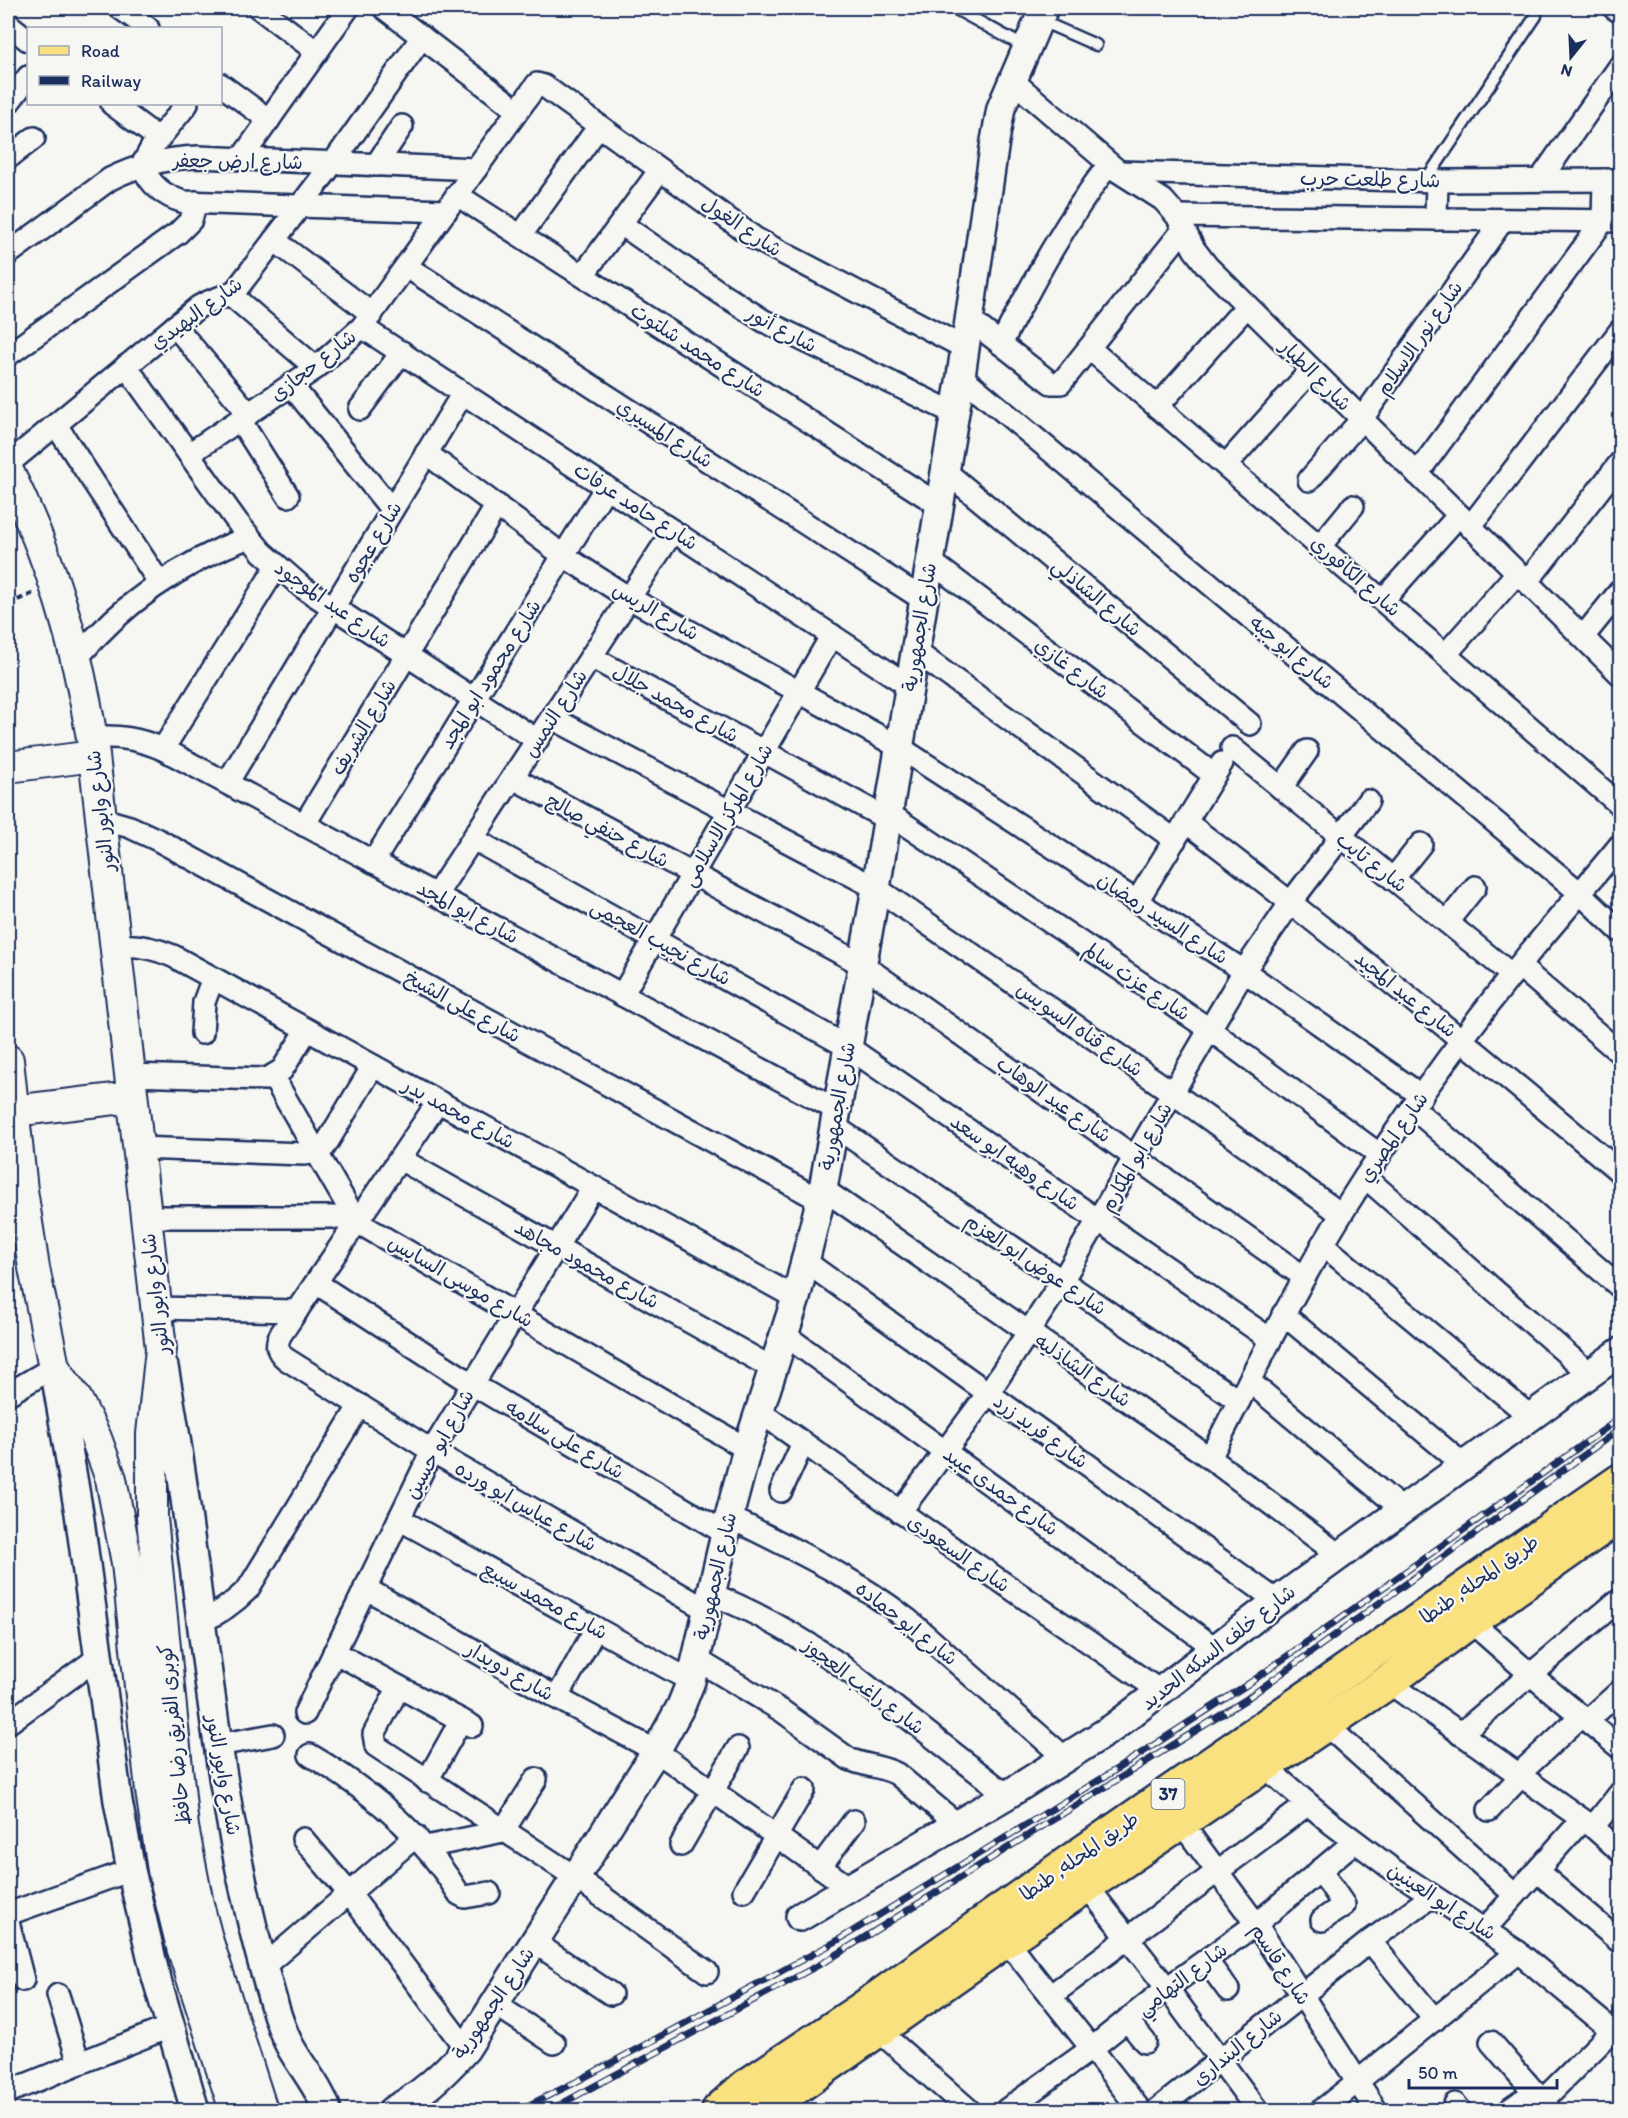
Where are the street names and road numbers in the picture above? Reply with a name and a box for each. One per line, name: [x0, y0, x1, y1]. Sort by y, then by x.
street label: شارع ارض جعفر: [171, 148, 303, 176]
street label: شارع طلعت حرب: [1300, 166, 1440, 194]
street label: شارع الغول: [696, 190, 787, 263]
street label: شارع البهيدي: [145, 272, 248, 357]
street label: شارع نور الاسلام: [1371, 276, 1470, 402]
street label: شارع محمد شلتوت: [625, 298, 770, 404]
street label: شارع أنور: [741, 300, 821, 359]
street label: شارع حجازى: [265, 324, 362, 408]
street label: شارع الطيار: [1273, 333, 1357, 417]
street label: شارع المسيري: [611, 393, 718, 475]
street label: شارع حامد عرفات: [568, 457, 703, 557]
street label: شارع عجوه: [339, 497, 408, 588]
street label: شارع الكافوري: [1304, 530, 1406, 624]
street label: شارع الشاذلي: [1044, 553, 1147, 646]
street label: شارع عبد الموجود: [269, 555, 395, 654]
street label: شارع الجمهورية: [897, 561, 943, 693]
street label: شارع الريس: [607, 577, 704, 647]
street label: شارع محمود ابو المجد: [434, 595, 547, 754]
street label: شارع ابو جبه: [1244, 610, 1339, 696]
street label: شارع غازي: [1028, 632, 1114, 706]
street label: شارع محمد جلال: [608, 659, 743, 749]
street label: شارع النمس: [518, 665, 594, 762]
street label: شارع الشريف: [325, 675, 403, 780]
street label: شارع المركز الاسلامى: [676, 739, 779, 892]
street label: شارع وابور النور: [81, 749, 122, 875]
street label: شارع حنفي صالح: [540, 788, 673, 878]
street label: شارع تايب: [1330, 827, 1412, 899]
street label: شارع السيد رمضان: [1092, 867, 1233, 971]
street label: شارع ابو المجد: [412, 875, 523, 950]
street label: شارع نجيب العجمى: [586, 894, 735, 992]
street label: شارع عزت سالم: [1077, 937, 1195, 1028]
street label: شارع عبد المجيد: [1349, 946, 1462, 1044]
street label: شارع على الشيخ: [400, 964, 525, 1049]
street label: شارع قناه السويس: [1011, 977, 1148, 1083]
street label: شارع الجمهورية: [814, 1040, 862, 1172]
street label: شارع عبد الوهاب: [991, 1051, 1116, 1149]
street label: شارع محمد بدر: [396, 1071, 519, 1155]
street label: شارع المصري: [1353, 1087, 1435, 1189]
street label: شارع ابو المكارم: [1095, 1098, 1180, 1218]
street label: شارع وهبه ابو سعد: [945, 1109, 1084, 1217]
street label: شارع عوض ابو العزم: [959, 1208, 1111, 1323]
street label: شارع محمود مجاهد: [510, 1214, 663, 1315]
street label: شارع موسى السايس: [383, 1230, 538, 1334]
street label: شارع وابور النور: [136, 1232, 177, 1358]
street label: شارع الشاذليه: [1029, 1328, 1136, 1414]
street label: شارع ابو حسين: [399, 1385, 481, 1504]
street label: شارع فريد زرد: [988, 1389, 1093, 1475]
street label: شارع على سلامه: [500, 1394, 628, 1485]
street label: شارع حمدى عبيد: [938, 1441, 1063, 1542]
street label: شارع عباس ابو ورده: [450, 1456, 601, 1558]
street label: شارع السعودى: [902, 1509, 1015, 1599]
street label: شارع الجمهورية: [689, 1510, 743, 1643]
street label: طريق المحله, طنطا: [1415, 1529, 1543, 1629]
street label: شارع محمد سبيع: [476, 1556, 612, 1647]
street label: شارع ابو حماده: [850, 1576, 963, 1672]
street label: شارع خلف السكه الحديد: [1136, 1579, 1301, 1716]
street label: شارع راغب العجوز: [796, 1631, 929, 1741]
street label: شارع دويدار: [459, 1635, 558, 1707]
street label: كوبرى الفريق رضا حافظ: [153, 1643, 197, 1827]
street label: شارع وابور النور: [199, 1711, 246, 1837]
road number: 37: [1152, 1779, 1184, 1809]
street label: طريق المحله, طنطا: [1015, 1806, 1143, 1906]
street label: شارع ابو العينين: [1382, 1857, 1501, 1947]
street label: شارع قاسم: [1243, 1919, 1316, 2011]
street label: شارع التهامي: [1132, 1937, 1235, 2026]
street label: شارع الجمهورية: [447, 1942, 541, 2065]
street label: شارع البندارى: [1187, 2004, 1288, 2092]

